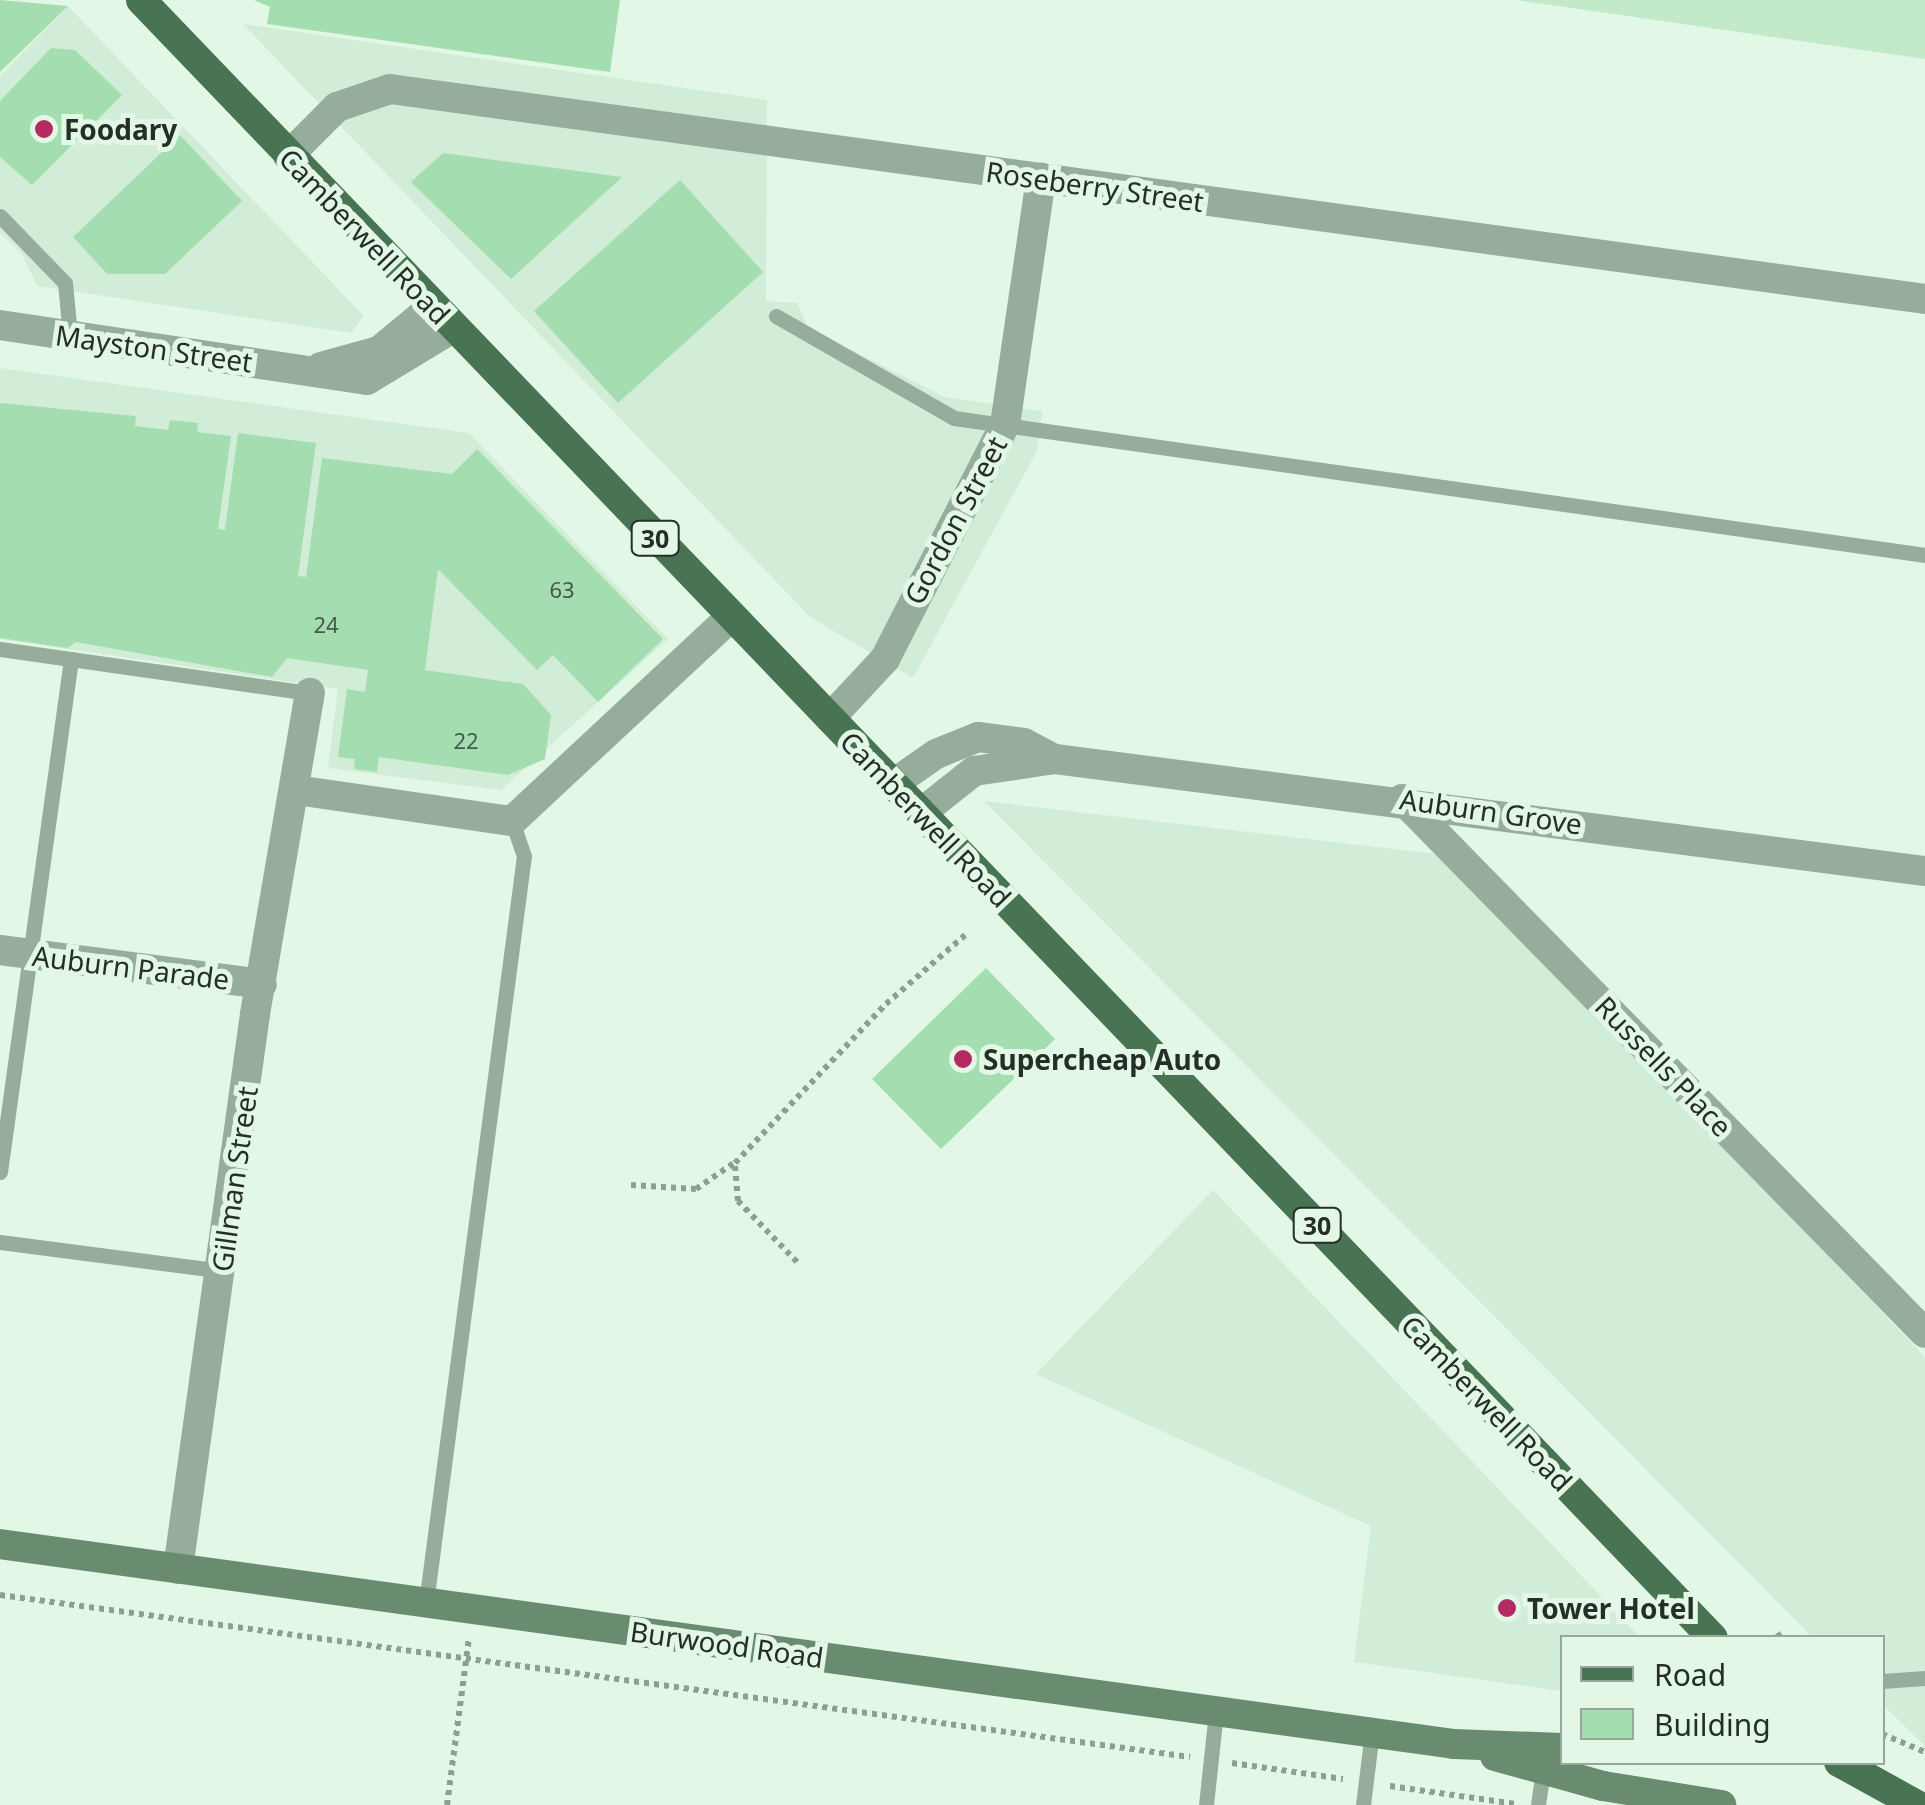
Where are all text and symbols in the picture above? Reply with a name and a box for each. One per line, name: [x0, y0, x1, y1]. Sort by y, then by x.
place label: Foodary: [64, 112, 177, 146]
marker: Foodary: [33, 118, 55, 140]
street label: Camberwell Road: [273, 141, 457, 331]
street label: Roseberry Street: [984, 154, 1206, 218]
street label: Mayston Street: [53, 318, 255, 378]
street label: Gordon Street: [897, 430, 1013, 610]
road number: 30: [630, 518, 680, 558]
house number: 63: [549, 577, 575, 603]
house number: 24: [313, 612, 339, 638]
street label: Camberwell Road: [834, 724, 1018, 914]
house number: 22: [453, 728, 479, 754]
street label: Auburn Grove: [1398, 782, 1584, 840]
street label: Auburn Parade: [31, 938, 231, 996]
street label: Russells Place: [1589, 989, 1739, 1143]
place label: Supercheap Auto: [983, 1042, 1221, 1076]
marker: Supercheap Auto: [952, 1048, 974, 1070]
street label: Gillman Street: [204, 1084, 264, 1274]
road number: 30: [1292, 1205, 1342, 1245]
street label: Camberwell Road: [1395, 1308, 1579, 1498]
place label: Tower Hotel: [1527, 1591, 1695, 1625]
marker: Tower Hotel: [1496, 1597, 1518, 1619]
street label: Burwood Road: [628, 1614, 826, 1674]
legend: [1560, 1635, 1885, 1765]
text: Road: [1654, 1654, 1726, 1695]
text: Building: [1654, 1704, 1771, 1745]

